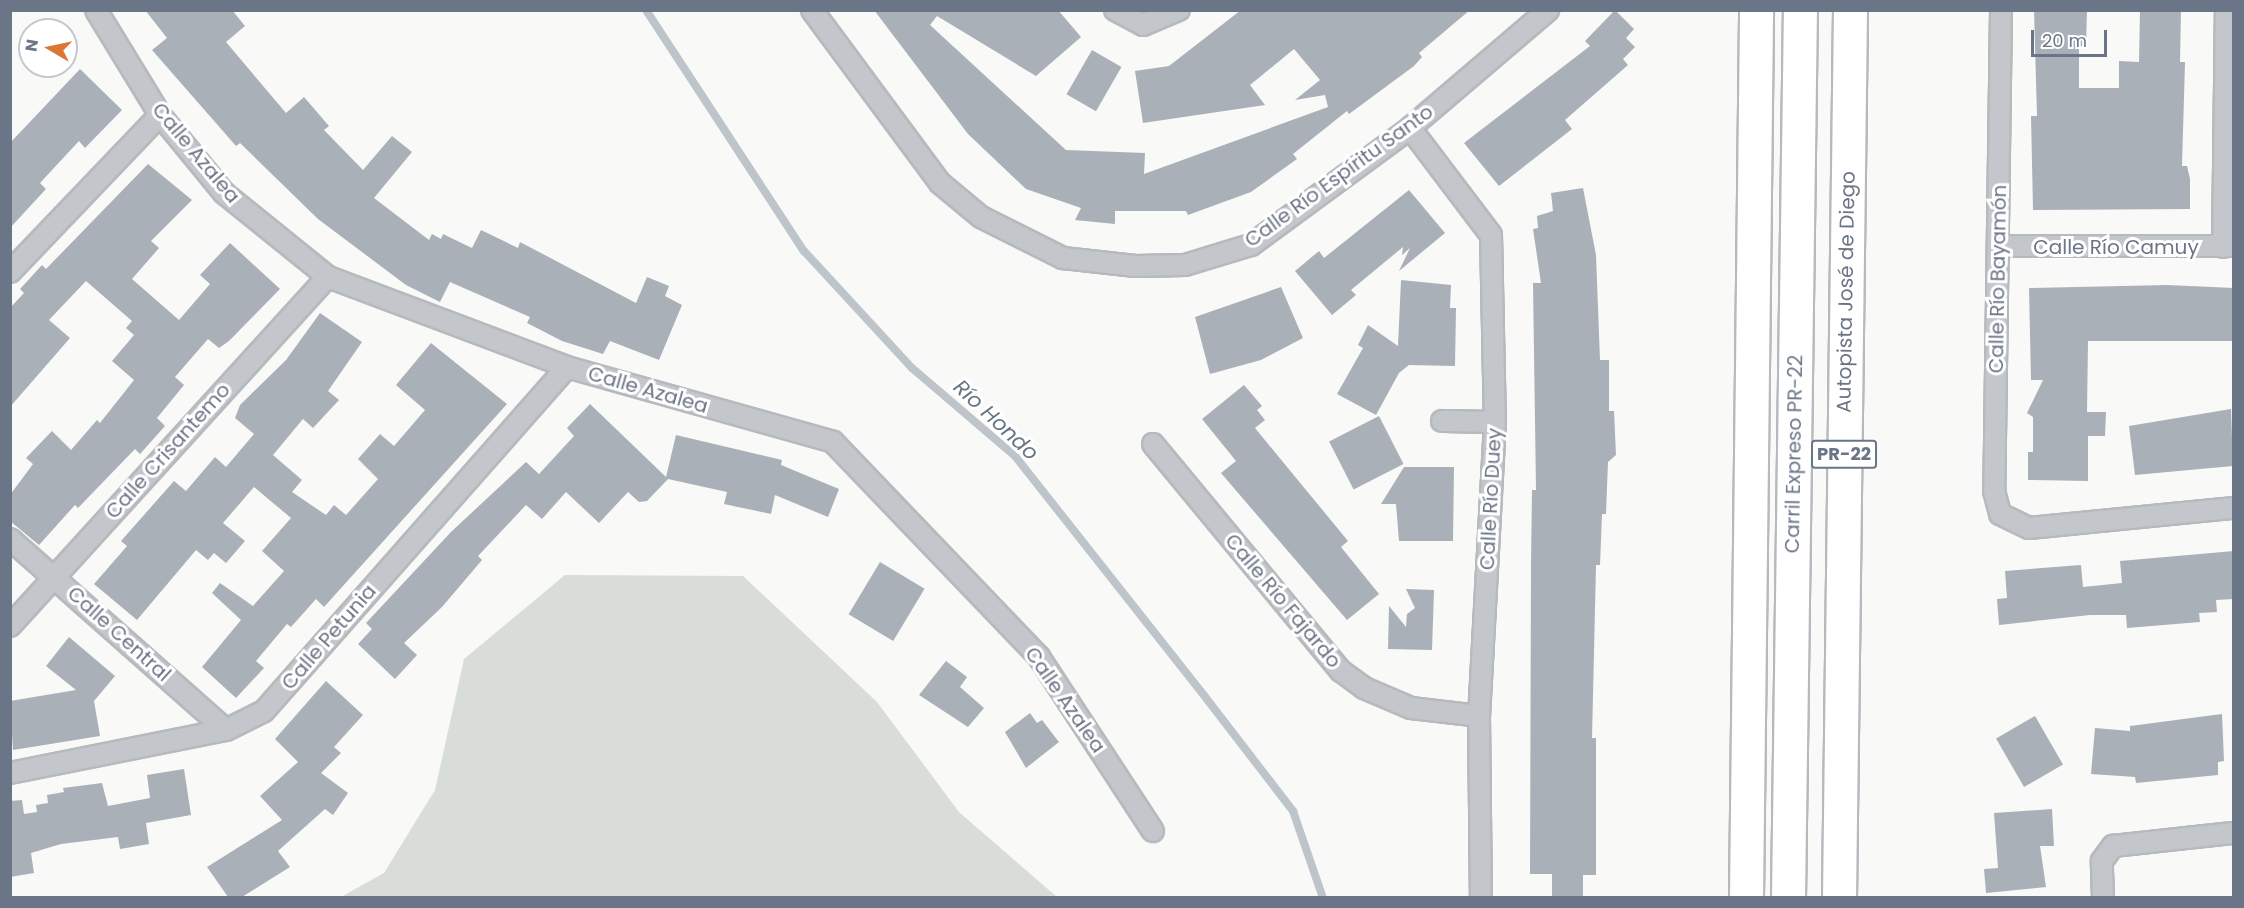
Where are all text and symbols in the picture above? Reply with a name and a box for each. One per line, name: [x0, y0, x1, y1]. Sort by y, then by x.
north arrow: [18, 18, 78, 78]
scale bar: [2034, 18, 2110, 56]
text: 20 m: [2042, 28, 2087, 53]
text: N: [19, 38, 44, 53]
street label: Calle Azalea: [147, 98, 245, 208]
street label: Calle Río Espíritu Santo: [1240, 100, 1438, 252]
street label: Autopista José de Diego: [1832, 171, 1860, 413]
street label: Calle Río Bayamón: [1984, 185, 2012, 373]
street label: Calle Río Camuy: [2033, 235, 2199, 259]
street label: Carril Expreso PR-22: [1780, 354, 1808, 554]
street label: Calle Azalea: [585, 361, 711, 419]
water label: Río Hondo: [948, 374, 1044, 466]
street label: Calle Crisantemo: [101, 378, 235, 524]
street label: Calle Río Duey: [1475, 427, 1507, 571]
road number: PR-22: [1811, 439, 1877, 469]
street label: Calle Río Fajardo: [1220, 529, 1346, 673]
street label: Calle Petunia: [277, 579, 381, 695]
street label: Calle Central: [63, 581, 175, 687]
street label: Calle Azalea: [1020, 643, 1110, 757]

